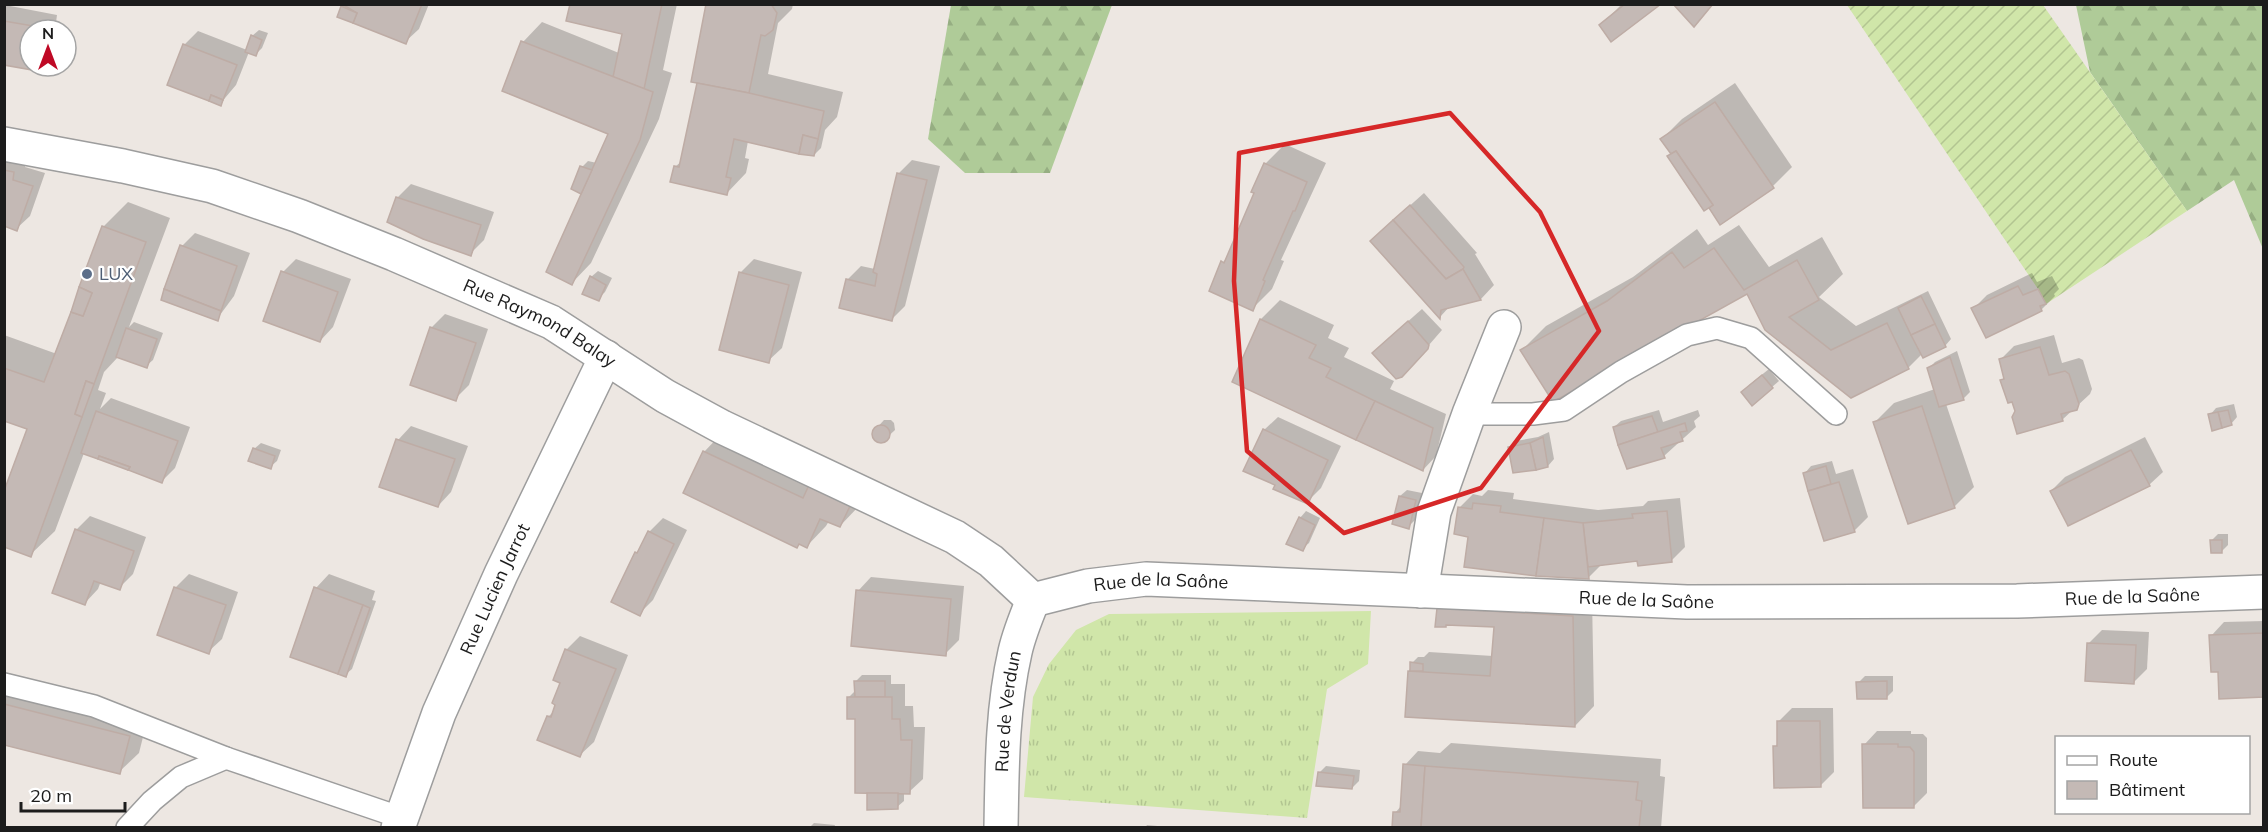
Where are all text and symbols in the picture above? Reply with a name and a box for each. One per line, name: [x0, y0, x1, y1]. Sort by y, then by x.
north arrow: [18, 18, 78, 78]
text: N: [42, 23, 54, 43]
place label: LUX: [99, 262, 133, 285]
marker: LUX: [80, 267, 94, 281]
street label: Rue Raymond Balay: [460, 273, 621, 372]
street label: Rue Lucien Jarrot: [455, 520, 535, 658]
street label: Rue de la Saône: [1092, 567, 1229, 596]
street label: Rue de la Saône: [2064, 582, 2200, 610]
street label: Rue de la Saône: [1578, 585, 1714, 613]
street label: Rue de Verdun: [990, 648, 1026, 772]
legend: [2055, 736, 2250, 814]
text: Route: [2109, 748, 2158, 771]
scale bar: [21, 775, 124, 813]
text: Bâtiment: [2109, 778, 2185, 801]
text: 20 m: [30, 784, 72, 807]

